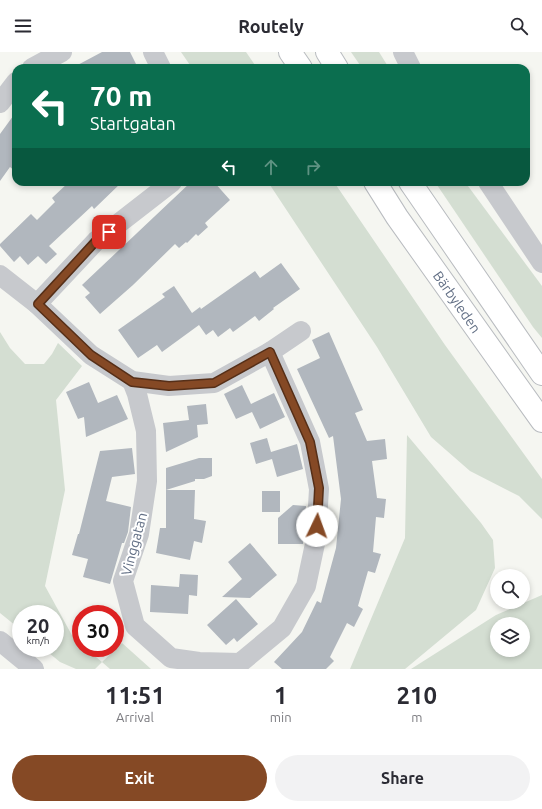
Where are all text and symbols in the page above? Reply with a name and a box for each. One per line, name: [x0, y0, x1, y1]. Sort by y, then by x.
icon: menu: [12, 15, 34, 37]
icon: search: [508, 15, 530, 37]
text: Routely: [238, 16, 304, 36]
icon: left: [24, 80, 76, 132]
text: 70 m: [90, 80, 152, 111]
text: Startgatan: [90, 113, 176, 133]
icon: left: [218, 156, 240, 178]
icon: ahead: [260, 156, 282, 178]
icon: right: [302, 156, 324, 178]
pin: [92, 215, 126, 249]
icon: arrive: [98, 221, 120, 243]
street label: Bärbyleden: [430, 268, 484, 336]
position arrow: [296, 505, 338, 547]
street label: Vinggatan: [118, 511, 150, 577]
map controls: [490, 569, 530, 657]
button: search: [490, 569, 530, 609]
speed limit sign: 30: [72, 605, 124, 657]
text: 20: [27, 614, 49, 637]
button: layers: [490, 617, 530, 657]
text: km/h: [26, 635, 50, 646]
text: 11:51: [105, 682, 165, 709]
text: 1: [274, 682, 287, 709]
text: 210: [397, 682, 437, 709]
text: Arrival: [116, 710, 154, 724]
text: min: [270, 710, 292, 724]
text: m: [411, 710, 422, 724]
button: Exit: [12, 755, 267, 801]
button: Share: [275, 755, 530, 801]

